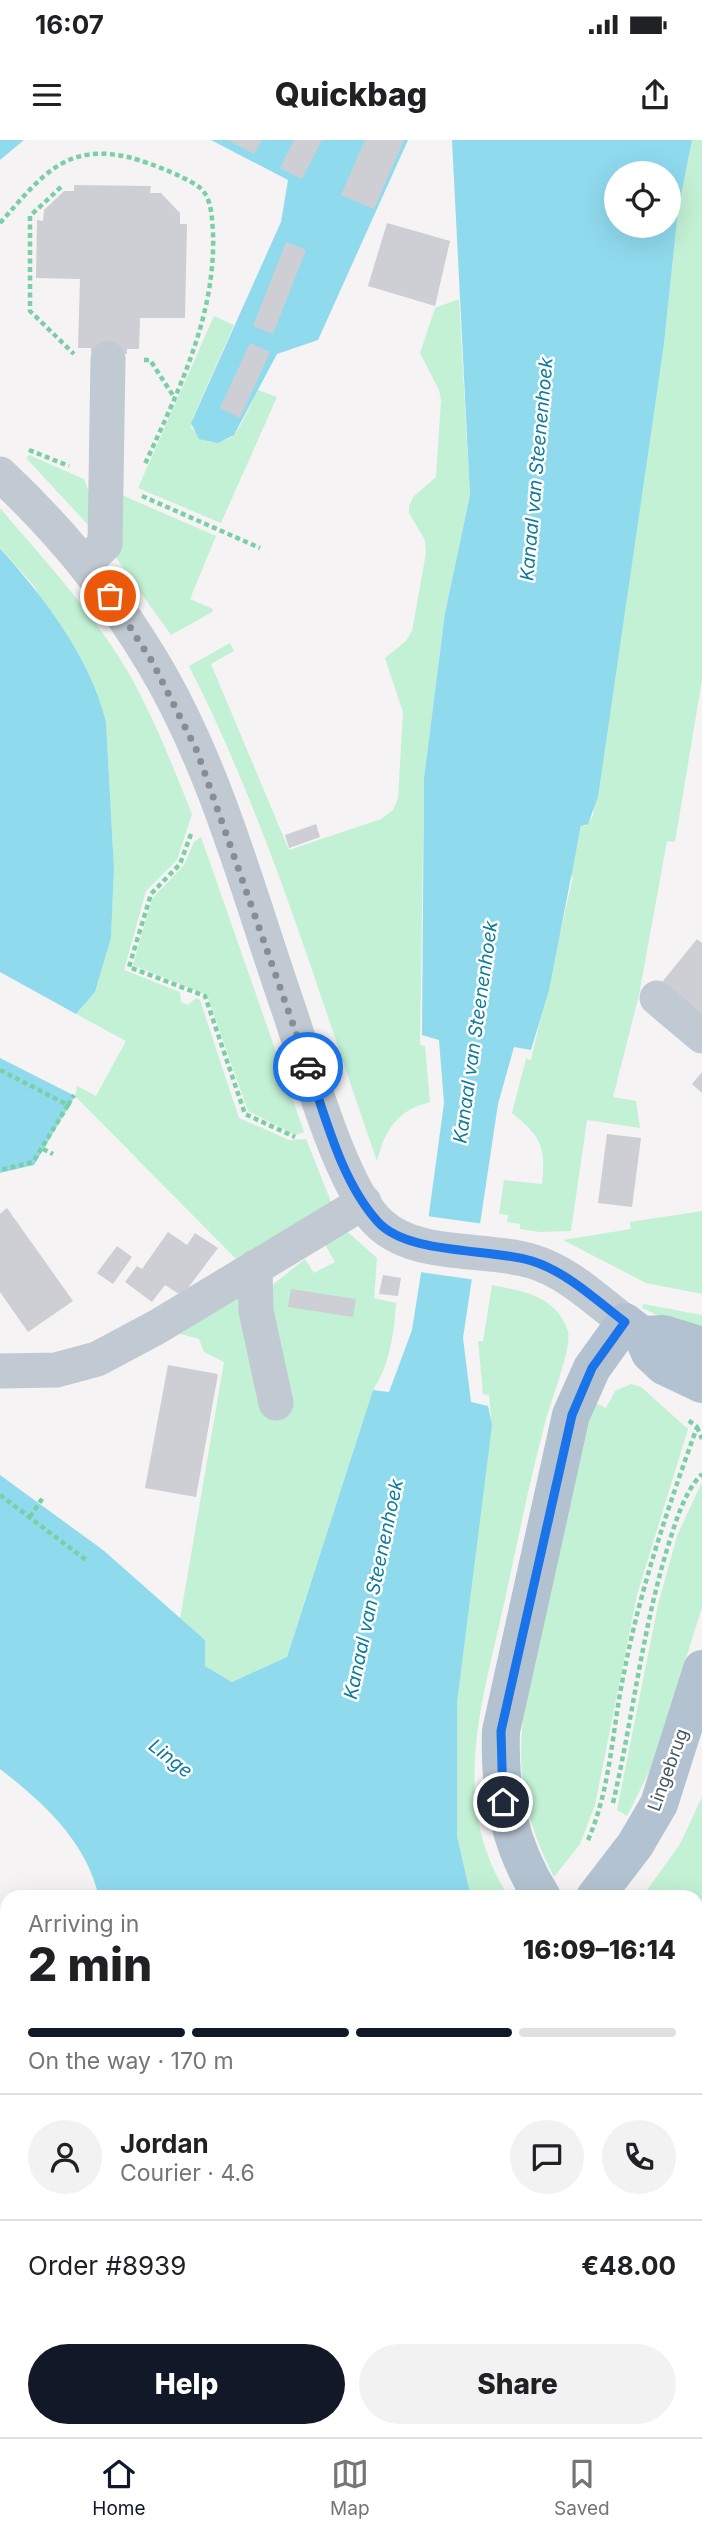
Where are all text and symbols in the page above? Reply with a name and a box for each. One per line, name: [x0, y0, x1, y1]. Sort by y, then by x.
text: 16:07: [35, 9, 104, 40]
text: Quickbag: [275, 75, 427, 114]
icon: menu: [28, 76, 66, 114]
icon: share: [636, 76, 674, 114]
map controls: [604, 161, 681, 238]
button: locate: [604, 161, 681, 238]
water label: Kanaal van Steenenhoek: [515, 356, 558, 582]
pin: [80, 566, 140, 626]
icon: bag: [91, 577, 129, 615]
water label: Kanaal van Steenenhoek: [449, 919, 503, 1145]
courier: [273, 1032, 343, 1102]
icon: car: [289, 1048, 327, 1086]
water label: Kanaal van Steenenhoek: [339, 1476, 408, 1701]
street label: Lingebrug: [643, 1726, 692, 1814]
water label: Linge: [144, 1734, 197, 1783]
pin: [473, 1772, 533, 1832]
icon: home: [484, 1783, 522, 1821]
text: Arriving in: [28, 1910, 139, 1938]
text: 16:09–16:14: [523, 1934, 676, 1965]
text: 2 min: [28, 1936, 152, 1992]
text: On the way · 170 m: [28, 2047, 234, 2075]
button: person: [28, 2120, 102, 2194]
button: chat: [510, 2120, 584, 2194]
button: phone: [602, 2120, 676, 2194]
text: Jordan: [120, 2128, 209, 2159]
text: Courier · 4.6: [120, 2159, 255, 2187]
text: Order #8939: [28, 2250, 186, 2281]
text: €48.00: [581, 2250, 676, 2281]
button: Help: [28, 2344, 345, 2424]
button: Share: [359, 2344, 676, 2424]
tab: Home: [92, 2455, 146, 2520]
tab: Map: [330, 2455, 370, 2520]
tab: Saved: [554, 2455, 610, 2520]

